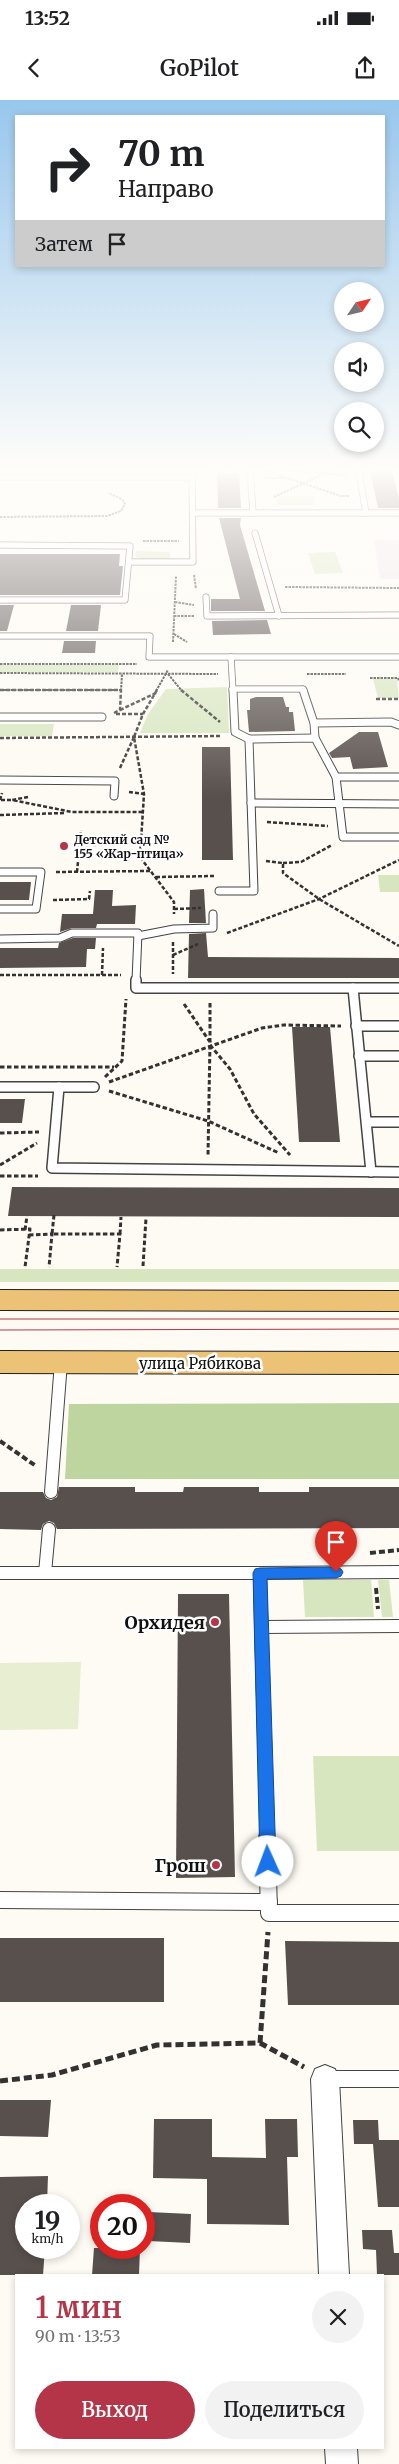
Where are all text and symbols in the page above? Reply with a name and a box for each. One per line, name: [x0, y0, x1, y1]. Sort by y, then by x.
text: 13:52: [25, 6, 70, 30]
icon: back: [20, 54, 48, 82]
text: GoPilot: [160, 54, 239, 82]
icon: share: [351, 54, 379, 82]
text: 70 m: [118, 132, 205, 176]
icon: right: [35, 135, 100, 200]
text: Направо: [118, 175, 214, 203]
icon: arrive: [103, 230, 131, 258]
text: Затем: [35, 232, 93, 256]
north arrow: [334, 282, 384, 332]
map controls: [334, 282, 384, 452]
button: sound: [334, 342, 384, 392]
button: search: [334, 402, 384, 452]
place label: Детский сад № 155 «Жар-птица»: [74, 832, 184, 861]
marker: Детский сад № 155 «Жар-птица»: [58, 840, 70, 852]
street label: улица Рябикова: [139, 1354, 261, 1373]
pin: [315, 1521, 357, 1572]
icon: arrive: [322, 1528, 350, 1556]
place label: Орхидея: [124, 1611, 205, 1634]
marker: Орхидея: [209, 1616, 221, 1628]
position arrow: [241, 1835, 293, 1887]
place label: Грош: [154, 1854, 206, 1877]
marker: Грош: [210, 1859, 222, 1871]
speed limit sign: 20: [90, 2194, 155, 2259]
text: 19: [35, 2204, 60, 2236]
text: km/h: [32, 2231, 63, 2246]
text: 1 мин: [35, 2288, 122, 2326]
button: close: [312, 2291, 364, 2343]
text: 90 m · 13:53: [35, 2326, 121, 2346]
button: Выход: [35, 2381, 195, 2439]
button: Поделиться: [205, 2381, 364, 2439]

